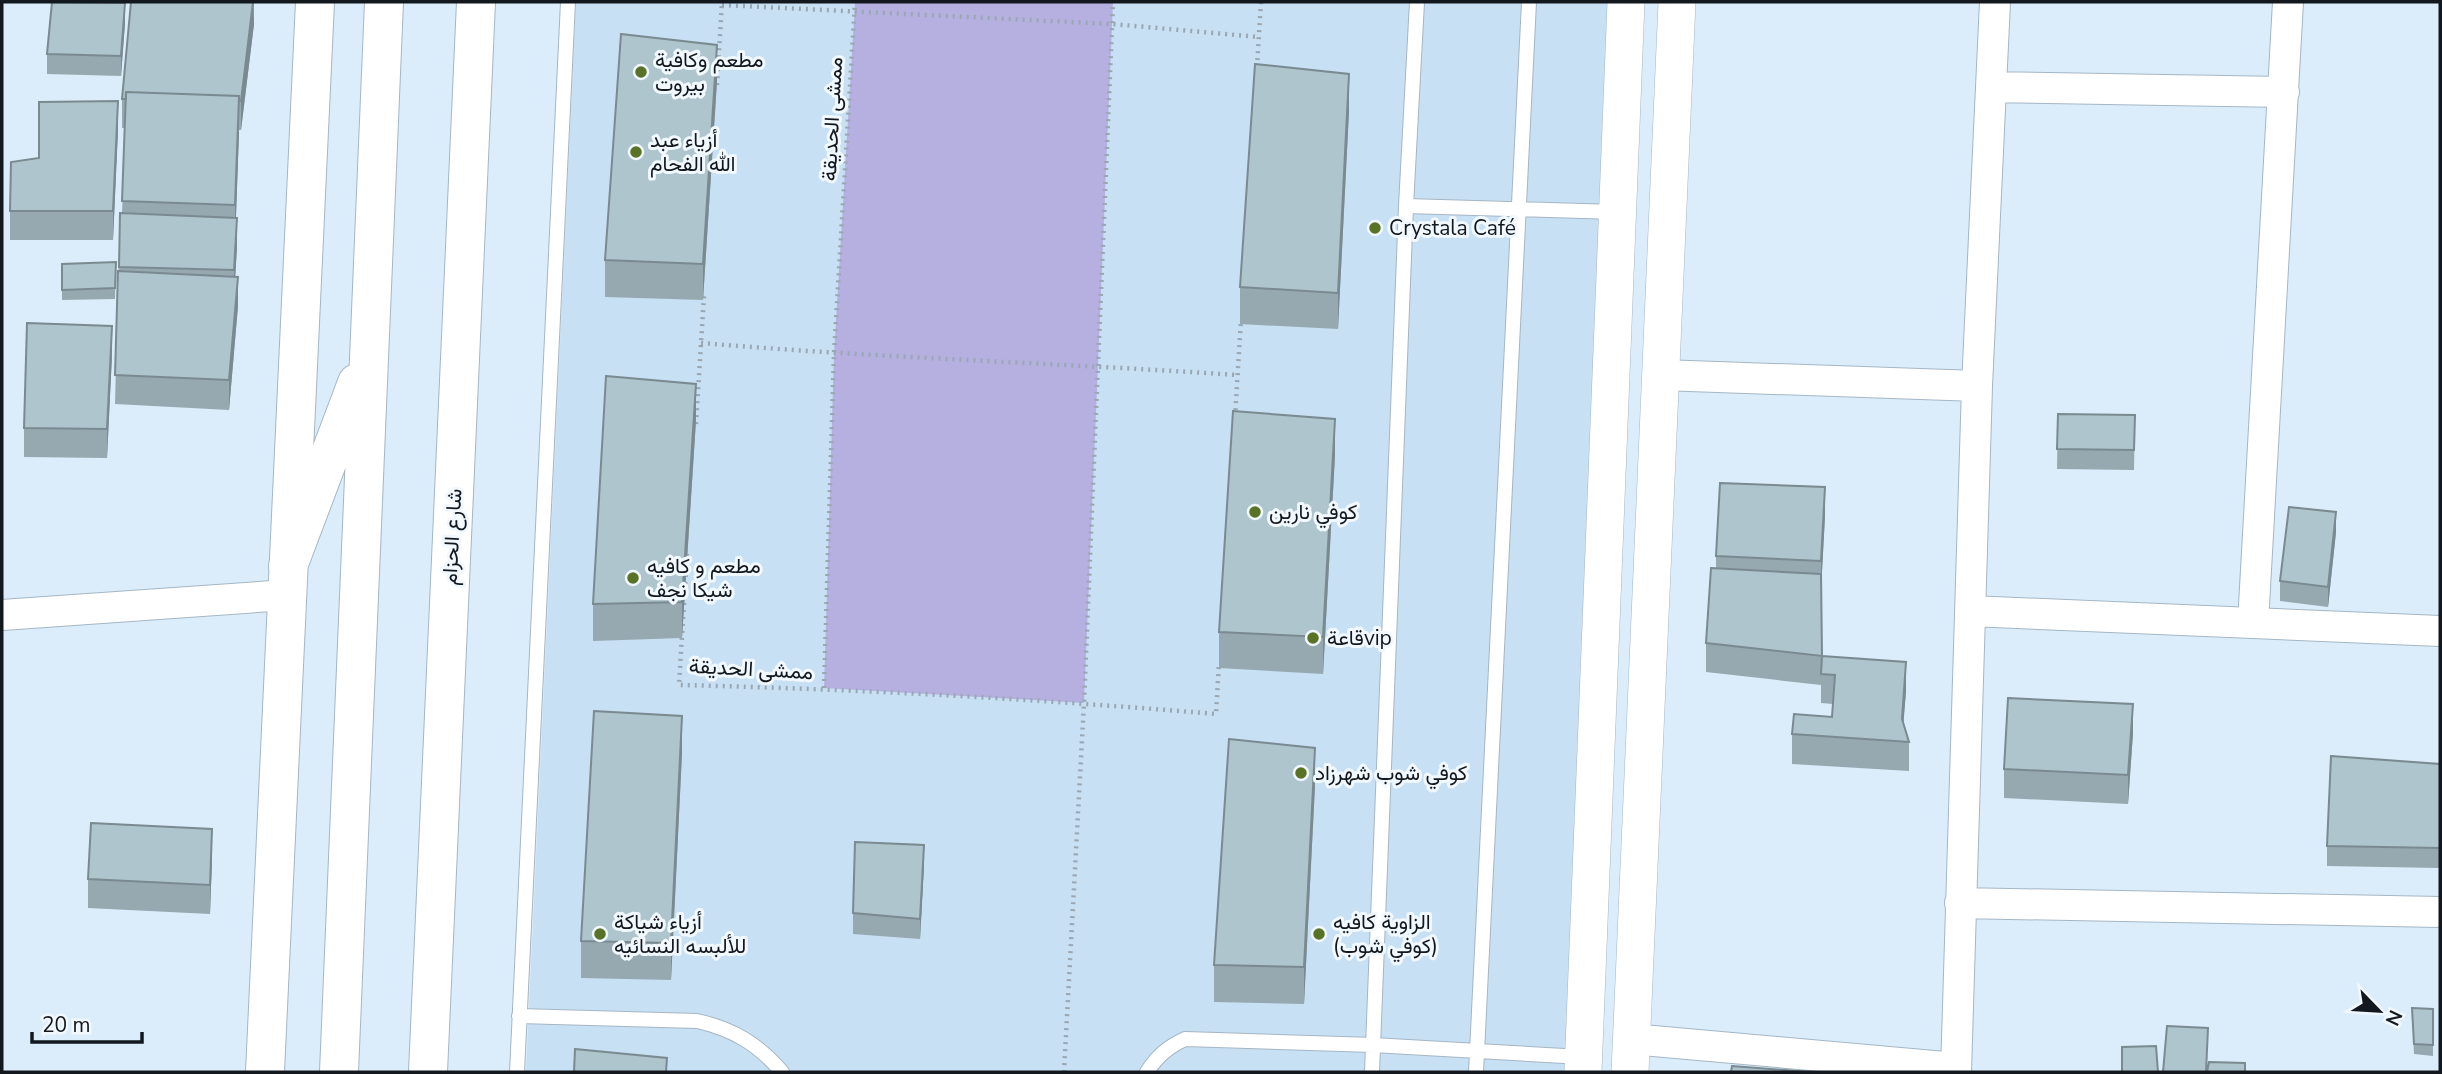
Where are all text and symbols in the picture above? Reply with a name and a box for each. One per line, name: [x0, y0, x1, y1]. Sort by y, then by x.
place label: مطعم وكافية بيروت: [655, 46, 763, 98]
street label: ممشى الحديقة: [815, 56, 849, 182]
marker: مطعم وكافية بيروت: [633, 64, 649, 80]
place label: أزياء عبد الله الفحام: [650, 126, 736, 178]
marker: أزياء عبد الله الفحام: [628, 144, 644, 160]
place label: Crystala Café: [1389, 214, 1516, 242]
marker: Crystala Café: [1367, 220, 1383, 236]
street label: شارع الحزام: [435, 488, 469, 586]
place label: كوفي نارين: [1269, 498, 1357, 529]
marker: كوفي نارين: [1247, 504, 1263, 520]
place label: مطعم و كافيه شيكا نجف: [647, 552, 761, 604]
marker: مطعم و كافيه شيكا نجف: [625, 570, 641, 586]
place label: قاعةvip: [1327, 624, 1392, 652]
marker: قاعةvip: [1305, 630, 1321, 646]
street label: ممشى الحديقة: [688, 652, 814, 686]
place label: كوفي شوب شهرزاد: [1315, 759, 1467, 790]
marker: كوفي شوب شهرزاد: [1293, 765, 1309, 781]
place label: أزياء شياكة للألبسه النسائيه: [614, 908, 746, 960]
place label: الزاوية كافيه (كوفي شوب): [1333, 908, 1438, 963]
marker: أزياء شياكة للألبسه النسائيه: [592, 926, 608, 942]
marker: الزاوية كافيه (كوفي شوب): [1311, 926, 1327, 942]
north arrow: [2344, 976, 2414, 1046]
scale bar: [32, 1000, 142, 1044]
text: N: [2379, 1006, 2408, 1030]
text: 20 m: [42, 1011, 91, 1039]

